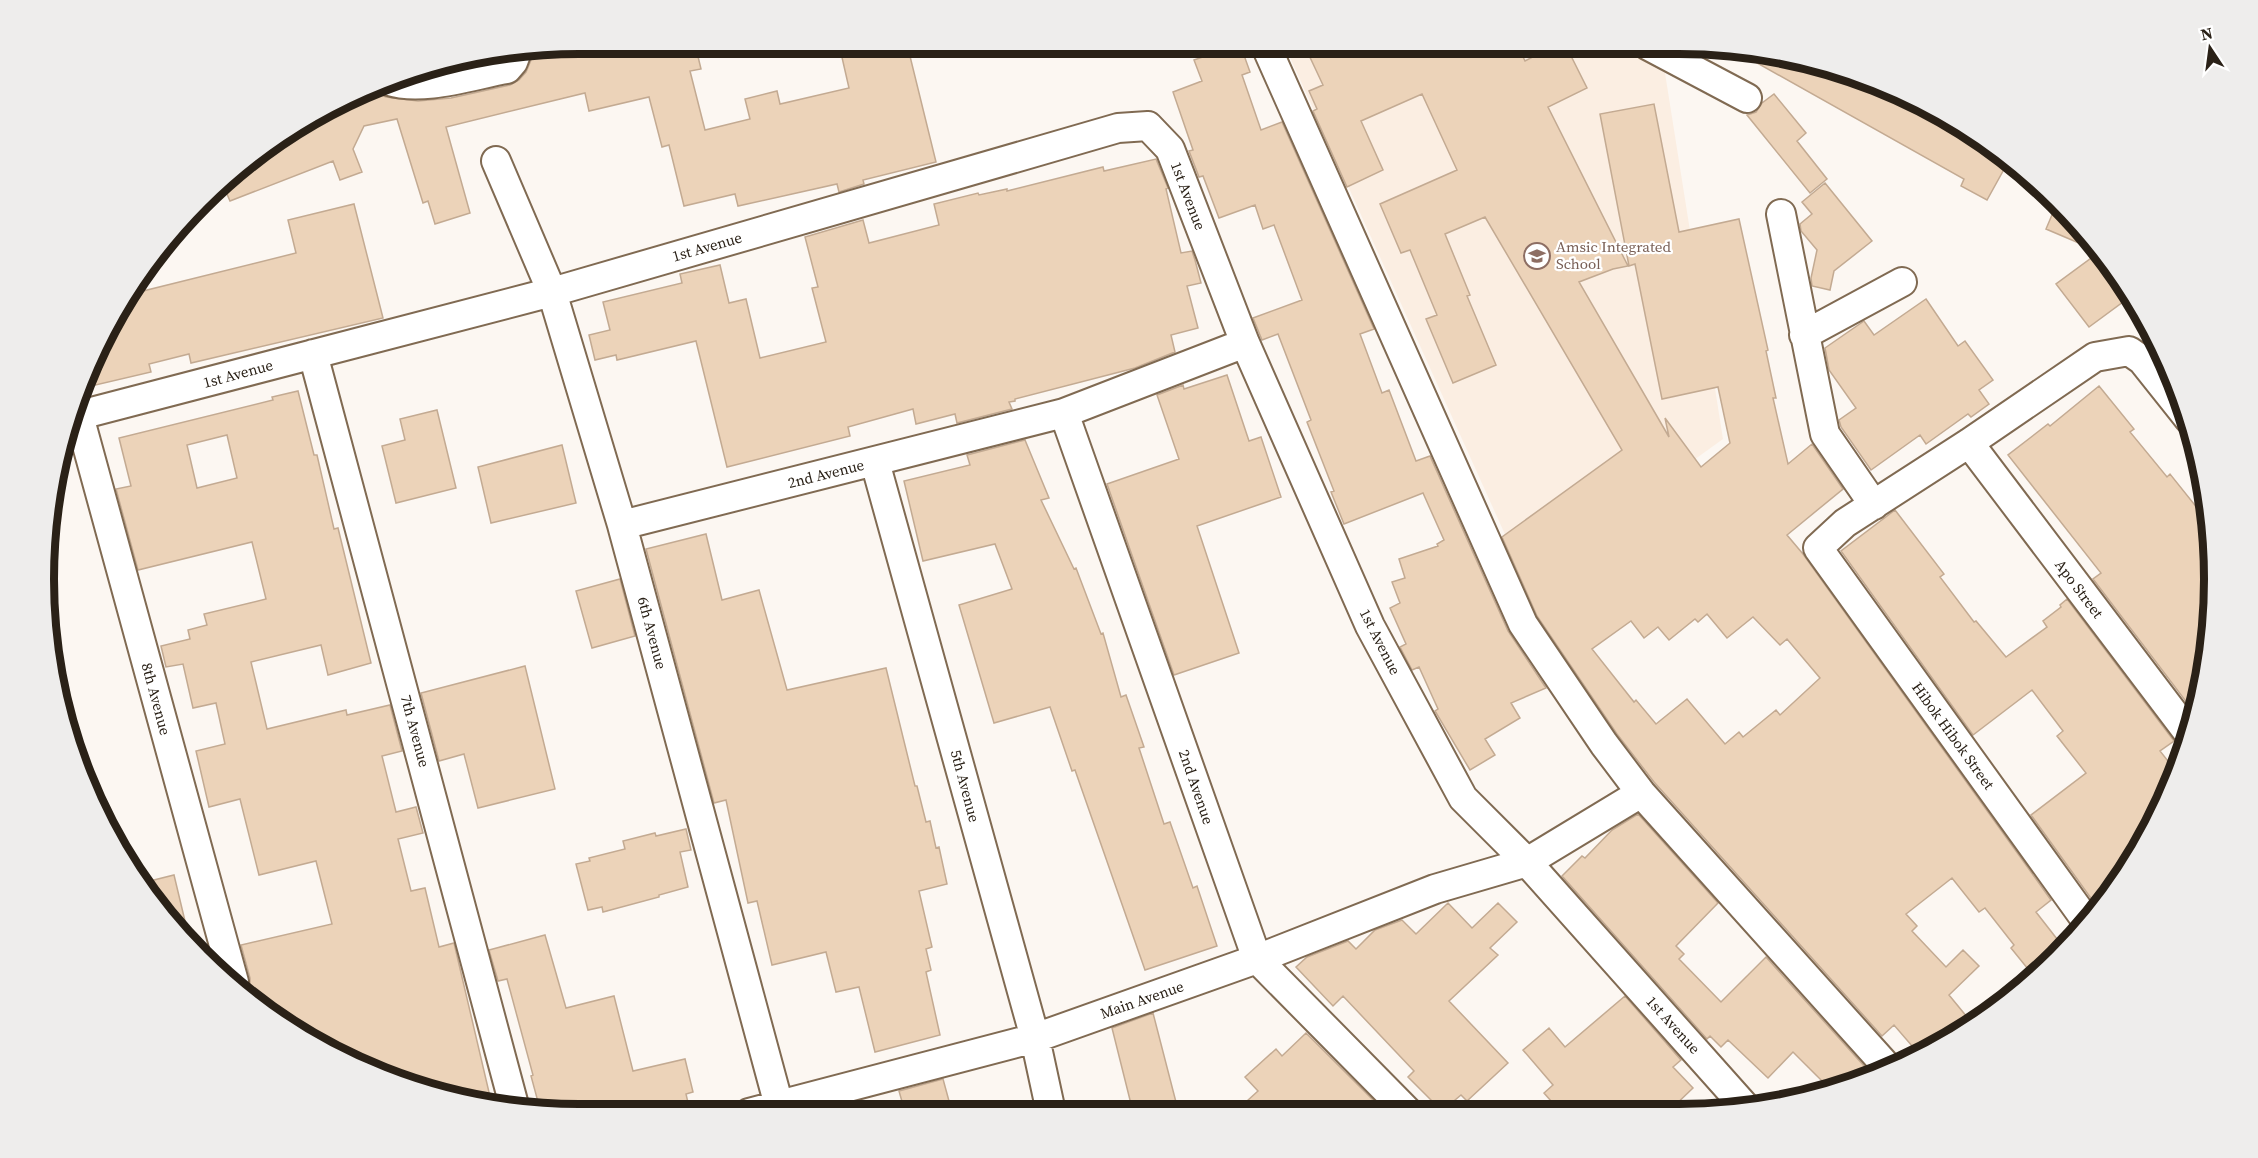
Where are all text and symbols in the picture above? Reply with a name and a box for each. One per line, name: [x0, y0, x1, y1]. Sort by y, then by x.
north arrow: [2180, 18, 2240, 78]
text: N: [2198, 21, 2215, 45]
street label: 1st Avenue: [1166, 159, 1211, 233]
street label: 1st Avenue: [670, 226, 745, 266]
place label: Amsic Integrated School: [1556, 236, 1671, 274]
school or university icon: Amsic Integrated School: [1522, 241, 1552, 271]
street label: 1st Avenue: [201, 354, 276, 393]
street label: 2nd Avenue: [786, 454, 867, 493]
street label: Apo Street: [2050, 555, 2109, 623]
street label: 6th Avenue: [633, 594, 672, 672]
street label: 1st Avenue: [1355, 605, 1406, 679]
street label: 8th Avenue: [137, 660, 176, 738]
street label: Hibok Hibok Street: [1907, 678, 2000, 794]
street label: 7th Avenue: [396, 692, 435, 770]
street label: 5th Avenue: [946, 747, 985, 825]
street label: 2nd Avenue: [1174, 747, 1219, 827]
street label: Main Avenue: [1097, 975, 1187, 1024]
street label: 1st Avenue: [1642, 991, 1705, 1059]

